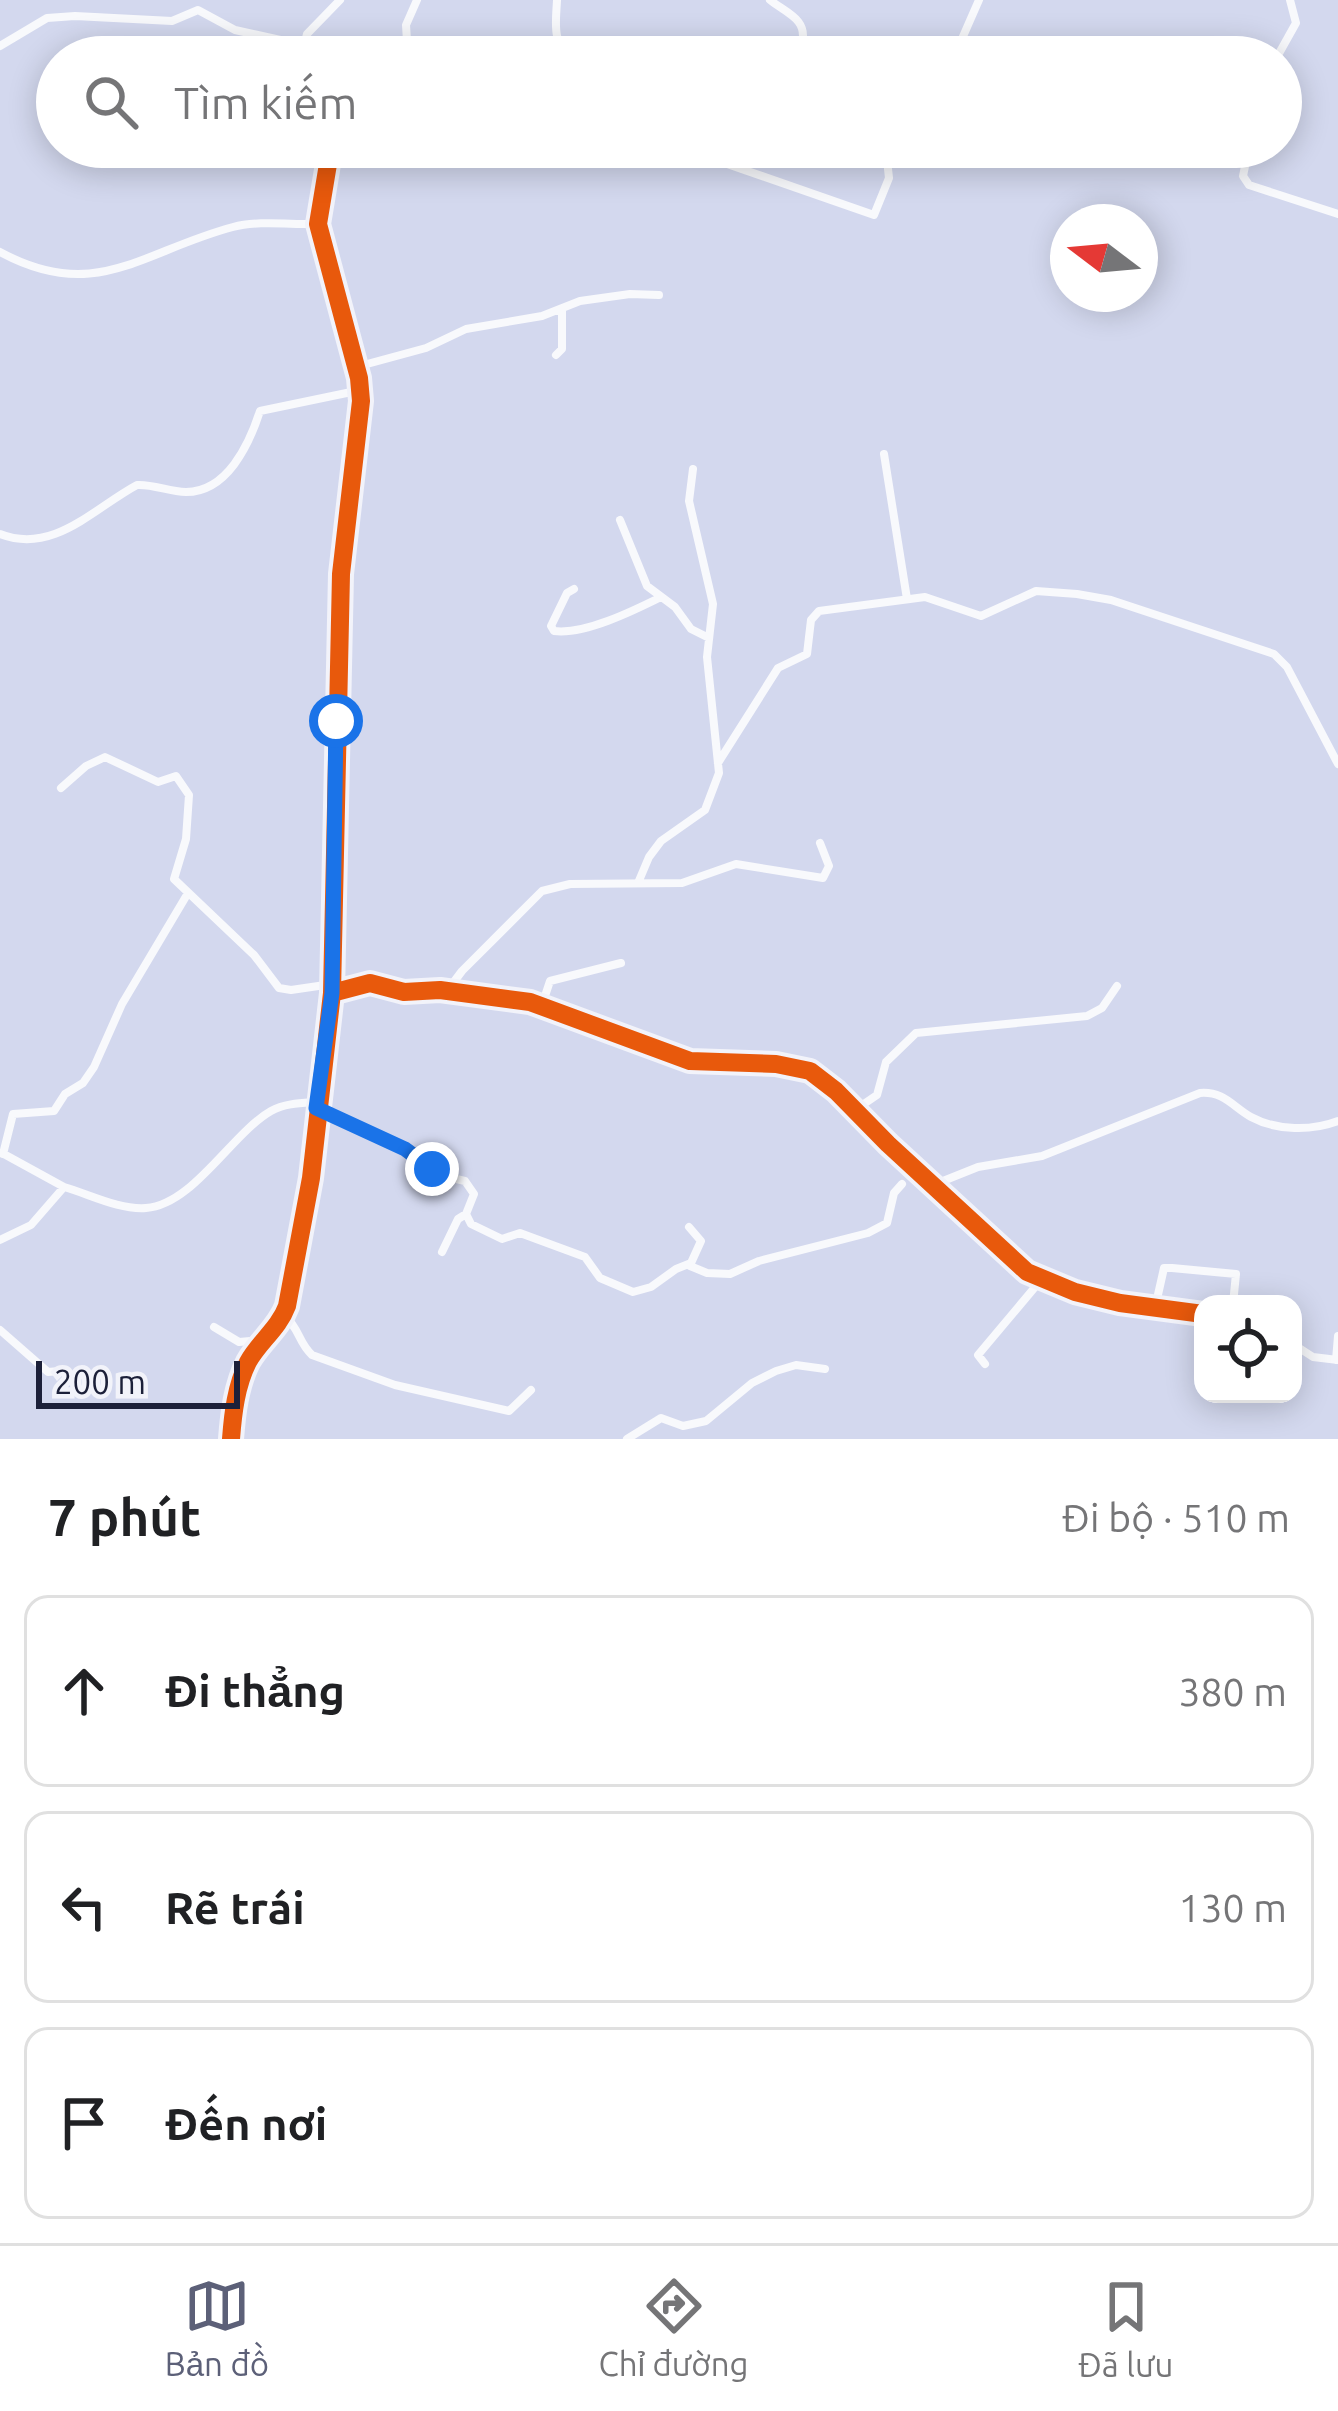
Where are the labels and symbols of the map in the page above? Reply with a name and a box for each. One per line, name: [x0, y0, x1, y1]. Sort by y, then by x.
north arrow: [1050, 204, 1158, 312]
route start: [309, 694, 363, 748]
route end: [405, 1142, 459, 1196]
scale bar: [36, 1355, 240, 1408]

